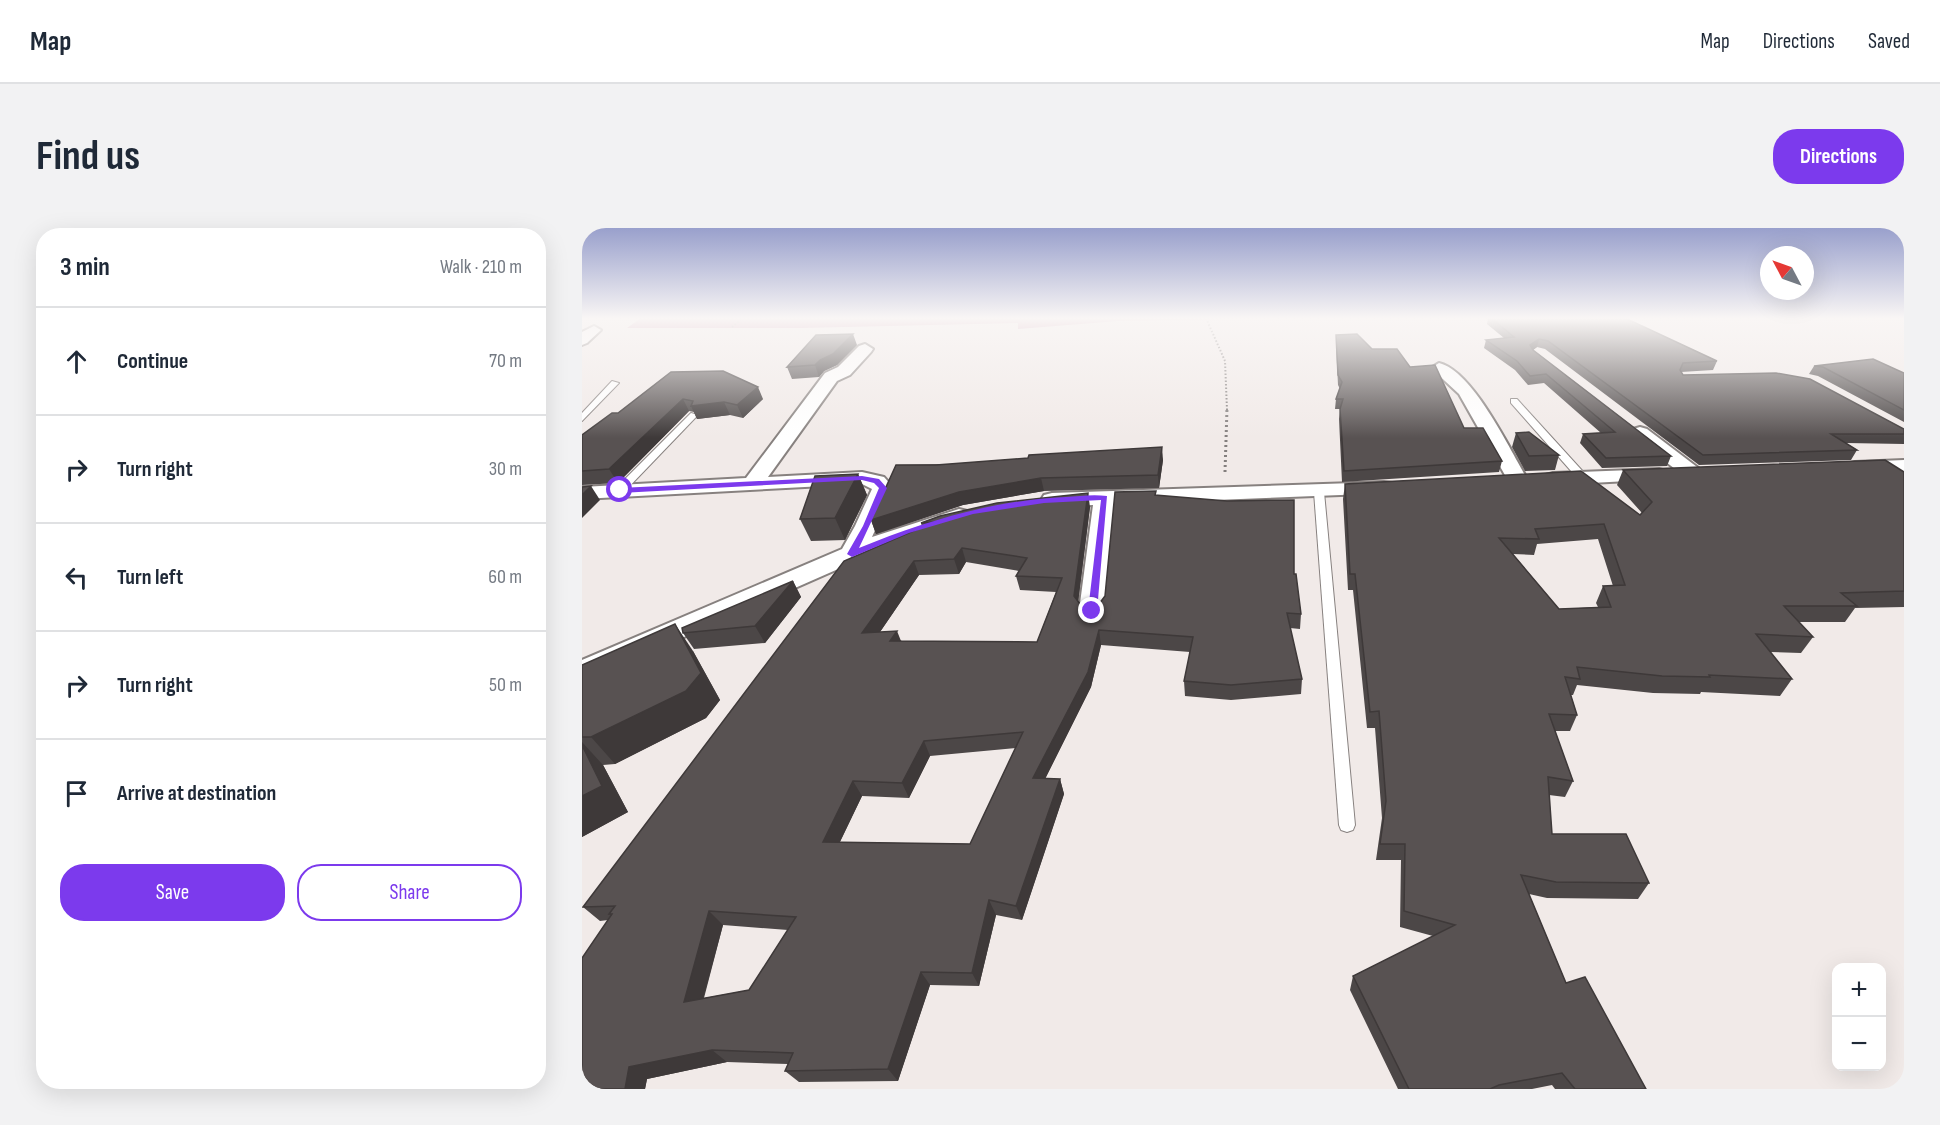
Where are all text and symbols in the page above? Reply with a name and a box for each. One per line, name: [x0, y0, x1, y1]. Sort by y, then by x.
text: Map: [30, 25, 71, 58]
text: Map: [1700, 29, 1730, 54]
text: Directions: [1763, 29, 1835, 54]
text: Saved: [1868, 29, 1910, 54]
button: Directions: [1773, 129, 1904, 184]
text: Find us: [36, 131, 140, 182]
north arrow: [1760, 246, 1814, 300]
text: 3 min: [60, 252, 110, 283]
text: Walk · 210 m: [440, 255, 522, 279]
icon: ahead: [60, 345, 93, 378]
text: Continue: [117, 348, 188, 375]
text: 70 m: [489, 349, 522, 373]
icon: right: [60, 453, 93, 486]
text: Turn right: [117, 456, 193, 483]
text: 30 m: [489, 457, 522, 481]
route start: [606, 476, 632, 502]
icon: left: [60, 561, 93, 594]
text: Turn left: [117, 564, 183, 591]
text: 60 m: [488, 565, 522, 589]
route end: [1078, 597, 1104, 623]
icon: right: [60, 669, 93, 702]
text: Turn right: [117, 672, 193, 699]
text: 50 m: [489, 673, 522, 697]
icon: arrive: [60, 777, 93, 810]
text: Arrive at destination: [117, 780, 276, 807]
button: Save: [60, 864, 285, 921]
button: Share: [297, 864, 522, 921]
map controls: [1832, 963, 1886, 1071]
button: +: [1832, 963, 1886, 1017]
button: −: [1832, 1017, 1886, 1071]

